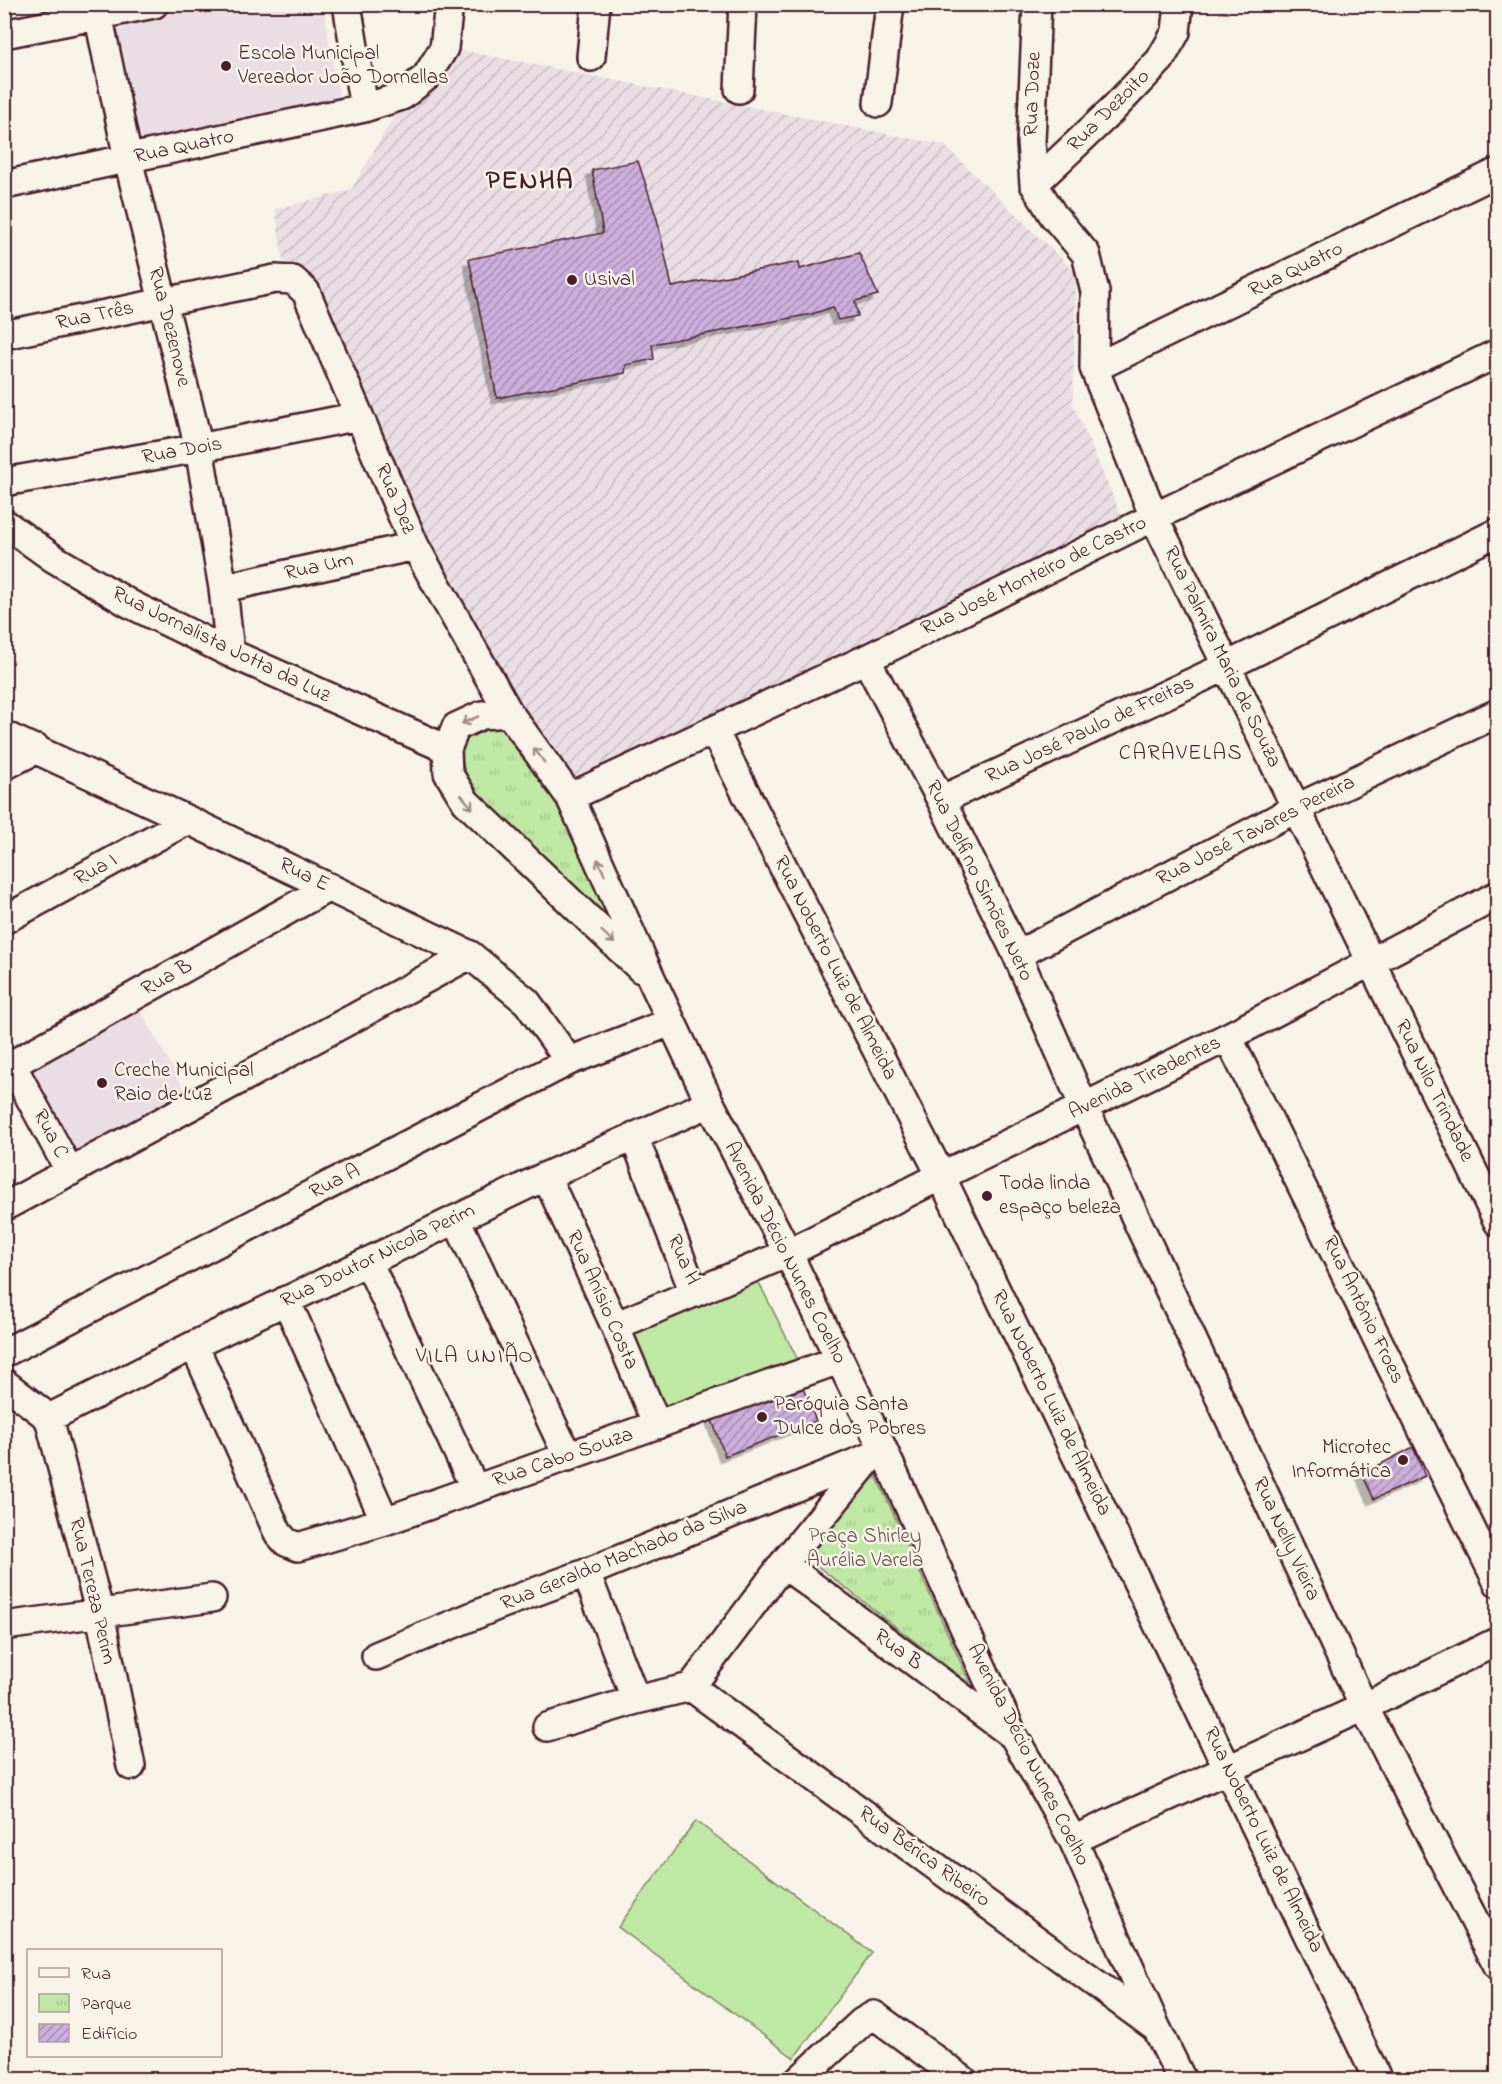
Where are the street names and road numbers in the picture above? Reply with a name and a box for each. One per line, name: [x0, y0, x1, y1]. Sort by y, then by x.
street label: Rua Doze: [1017, 51, 1049, 137]
street label: Rua Dezoito: [1061, 63, 1157, 159]
street label: Rua Quatro: [131, 122, 237, 172]
street label: Rua Quatro: [1244, 234, 1348, 306]
street label: Rua Dezenove: [140, 264, 199, 391]
street label: Rua Três: [53, 293, 137, 339]
street label: Rua Dois: [140, 429, 224, 473]
street label: Rua Dez: [367, 459, 423, 539]
street label: Rua José Monteiro de Castro: [916, 508, 1152, 644]
street label: Rua Palmira Maria de Souza: [1155, 541, 1289, 773]
street label: Rua Um: [282, 545, 356, 589]
street label: Rua Jornalista Jotta da Luz: [107, 579, 336, 711]
street label: Rua José Paulo de Freitas: [980, 668, 1200, 792]
street label: Rua José Tavares Pereira: [1152, 768, 1360, 894]
street label: Rua Delfino Simões Neto: [917, 776, 1041, 986]
street label: Rua I: [69, 846, 123, 894]
street label: Rua E: [274, 850, 334, 900]
street label: Rua Noberto Luiz de Almeida: [765, 851, 905, 1085]
street label: Rua B: [136, 952, 198, 1004]
street label: Rua Nilo Trindade: [1387, 1015, 1482, 1168]
street label: Avenida Tiradentes: [1064, 1028, 1226, 1128]
street label: Rua C: [25, 1104, 75, 1164]
street label: Avenida Décio Nunes Coelho: [716, 1137, 854, 1369]
street label: Rua A: [305, 1157, 365, 1207]
street label: Rua Doutor Nicola Perim: [276, 1196, 480, 1316]
street label: Rua Anísio Costa: [558, 1226, 646, 1374]
street label: Rua H: [659, 1230, 707, 1290]
street label: Rua Antônio Froes: [1314, 1231, 1412, 1389]
street label: Rua Noberto Luiz de Almeida: [983, 1285, 1119, 1521]
street label: Rua Cabo Souza: [489, 1420, 637, 1496]
street label: Rua Nelly Vieira: [1242, 1472, 1328, 1607]
street label: Rua Geraldo Machado da Silva: [496, 1493, 752, 1619]
street label: Rua Tereza Perim: [61, 1515, 123, 1667]
street label: Rua B: [867, 1622, 929, 1678]
street label: Avenida Décio Nunes Coelho: [959, 1639, 1097, 1871]
street label: Rua Noberto Luiz de Almeida: [1195, 1722, 1331, 1958]
street label: Rua Bérica Ribeiro: [852, 1799, 996, 1915]

